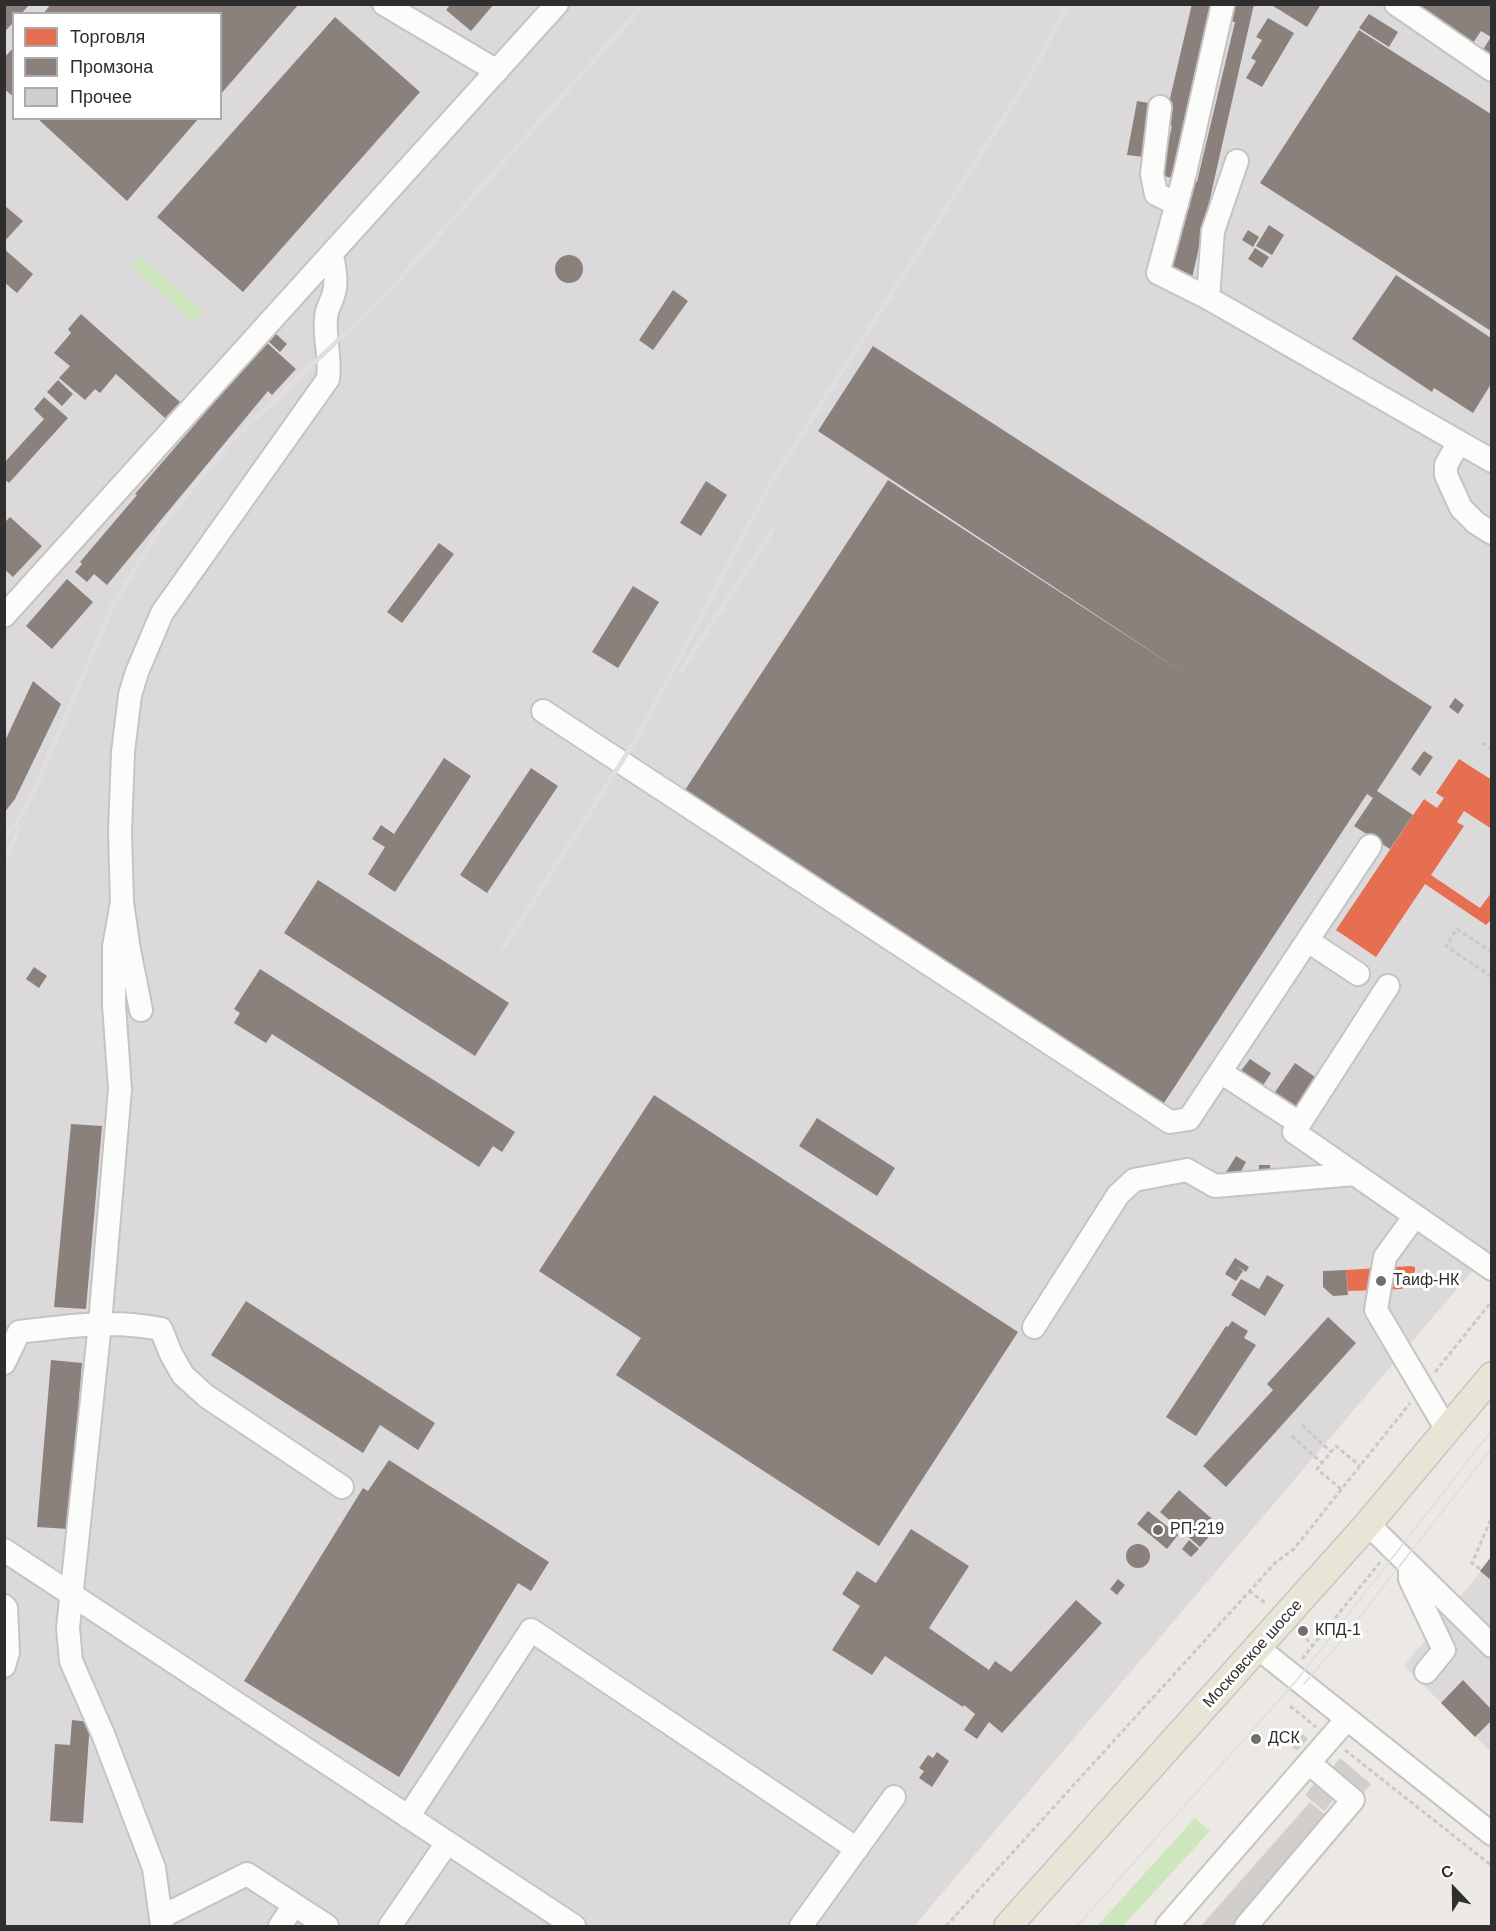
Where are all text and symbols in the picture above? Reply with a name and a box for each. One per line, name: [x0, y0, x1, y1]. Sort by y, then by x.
legend: [12, 12, 222, 120]
text: Торговля: [70, 27, 145, 47]
text: Промзона: [70, 57, 153, 77]
text: Прочее: [70, 87, 132, 107]
place label: Таиф-НК: [1393, 1271, 1459, 1291]
marker: Таиф-НК: [1374, 1274, 1388, 1288]
place label: РП-219: [1170, 1520, 1224, 1540]
marker: РП-219: [1151, 1523, 1165, 1537]
street label: Московское шоссе: [1199, 1596, 1307, 1712]
place label: КПД-1: [1315, 1621, 1361, 1641]
marker: КПД-1: [1296, 1624, 1310, 1638]
place label: ДСК: [1268, 1729, 1300, 1749]
marker: ДСК: [1249, 1732, 1263, 1746]
north arrow: [1424, 1859, 1484, 1919]
text: С: [1439, 1862, 1456, 1882]

